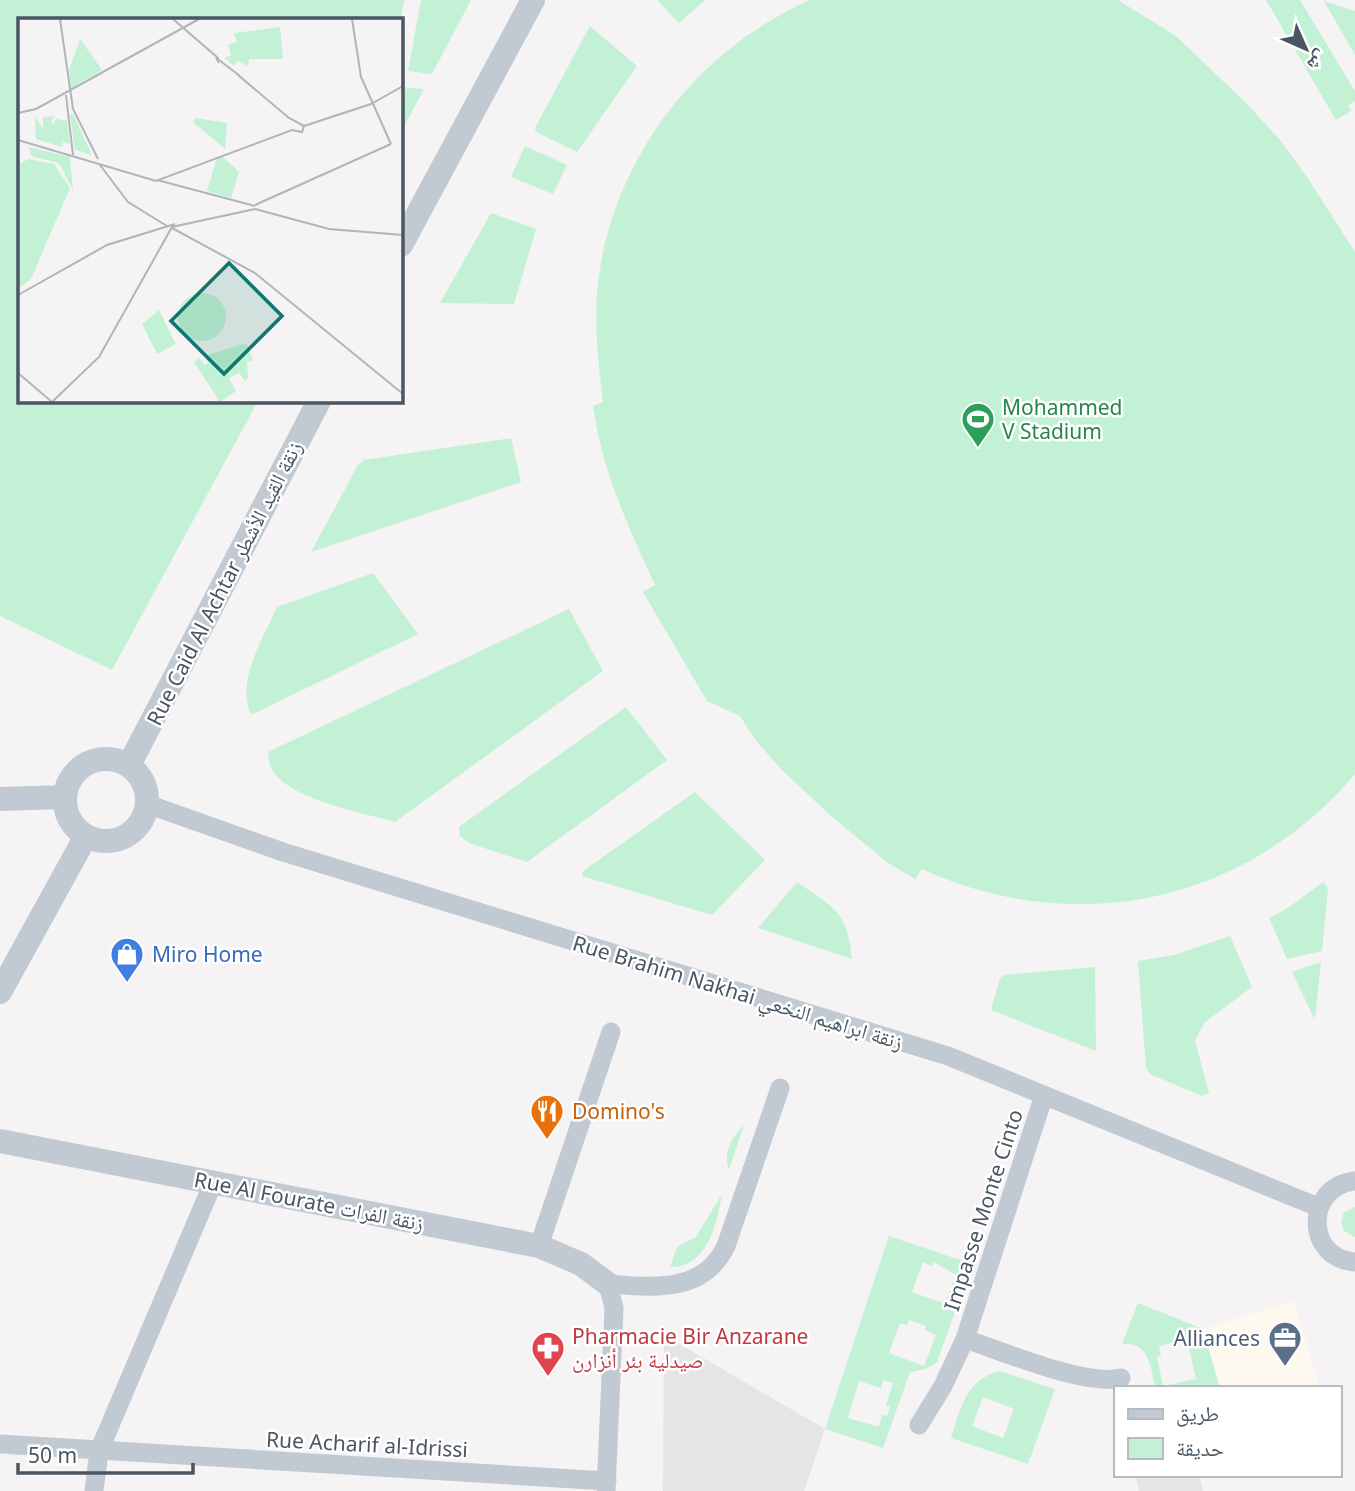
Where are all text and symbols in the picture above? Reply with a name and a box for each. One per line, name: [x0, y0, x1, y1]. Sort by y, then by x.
north arrow: [1271, 14, 1341, 84]
inset map: [18, 18, 402, 402]
text: ش: [1302, 45, 1334, 77]
place label: Mohammed V Stadium: [1002, 393, 1123, 445]
sports icon: Mohammed V Stadium: [959, 400, 997, 449]
street label: Rue Caid Al Achtar زنقة القيد الأشطر: [140, 436, 308, 730]
street label: Rue Brahim Nakhai زنقة ابراهيم النخعي: [569, 928, 906, 1059]
shop icon: Miro Home: [108, 935, 146, 984]
place label: Miro Home: [152, 940, 263, 968]
restaurant icon: Domino's: [528, 1092, 566, 1141]
place label: Domino's: [572, 1097, 665, 1125]
street label: Impasse Monte Cinto: [937, 1106, 1029, 1314]
street label: Rue Al Fourate زنقة الفرات: [192, 1165, 426, 1237]
office icon: Alliances: [1266, 1319, 1304, 1368]
place label: Pharmacie Bir Anzarane صيدلية بئر أنزارن: [572, 1322, 808, 1374]
place label: Alliances: [1174, 1324, 1260, 1352]
pharmacy icon: Pharmacie Bir Anzarane صيدلية بئر أنزارن: [529, 1329, 567, 1378]
legend: [1114, 1386, 1341, 1477]
text: طريق: [1176, 1399, 1219, 1427]
street label: Rue Acharif al-Idrissi: [265, 1425, 469, 1463]
scale bar: [18, 1432, 192, 1476]
text: حديقة: [1176, 1434, 1224, 1462]
text: 50 m: [28, 1441, 77, 1469]

